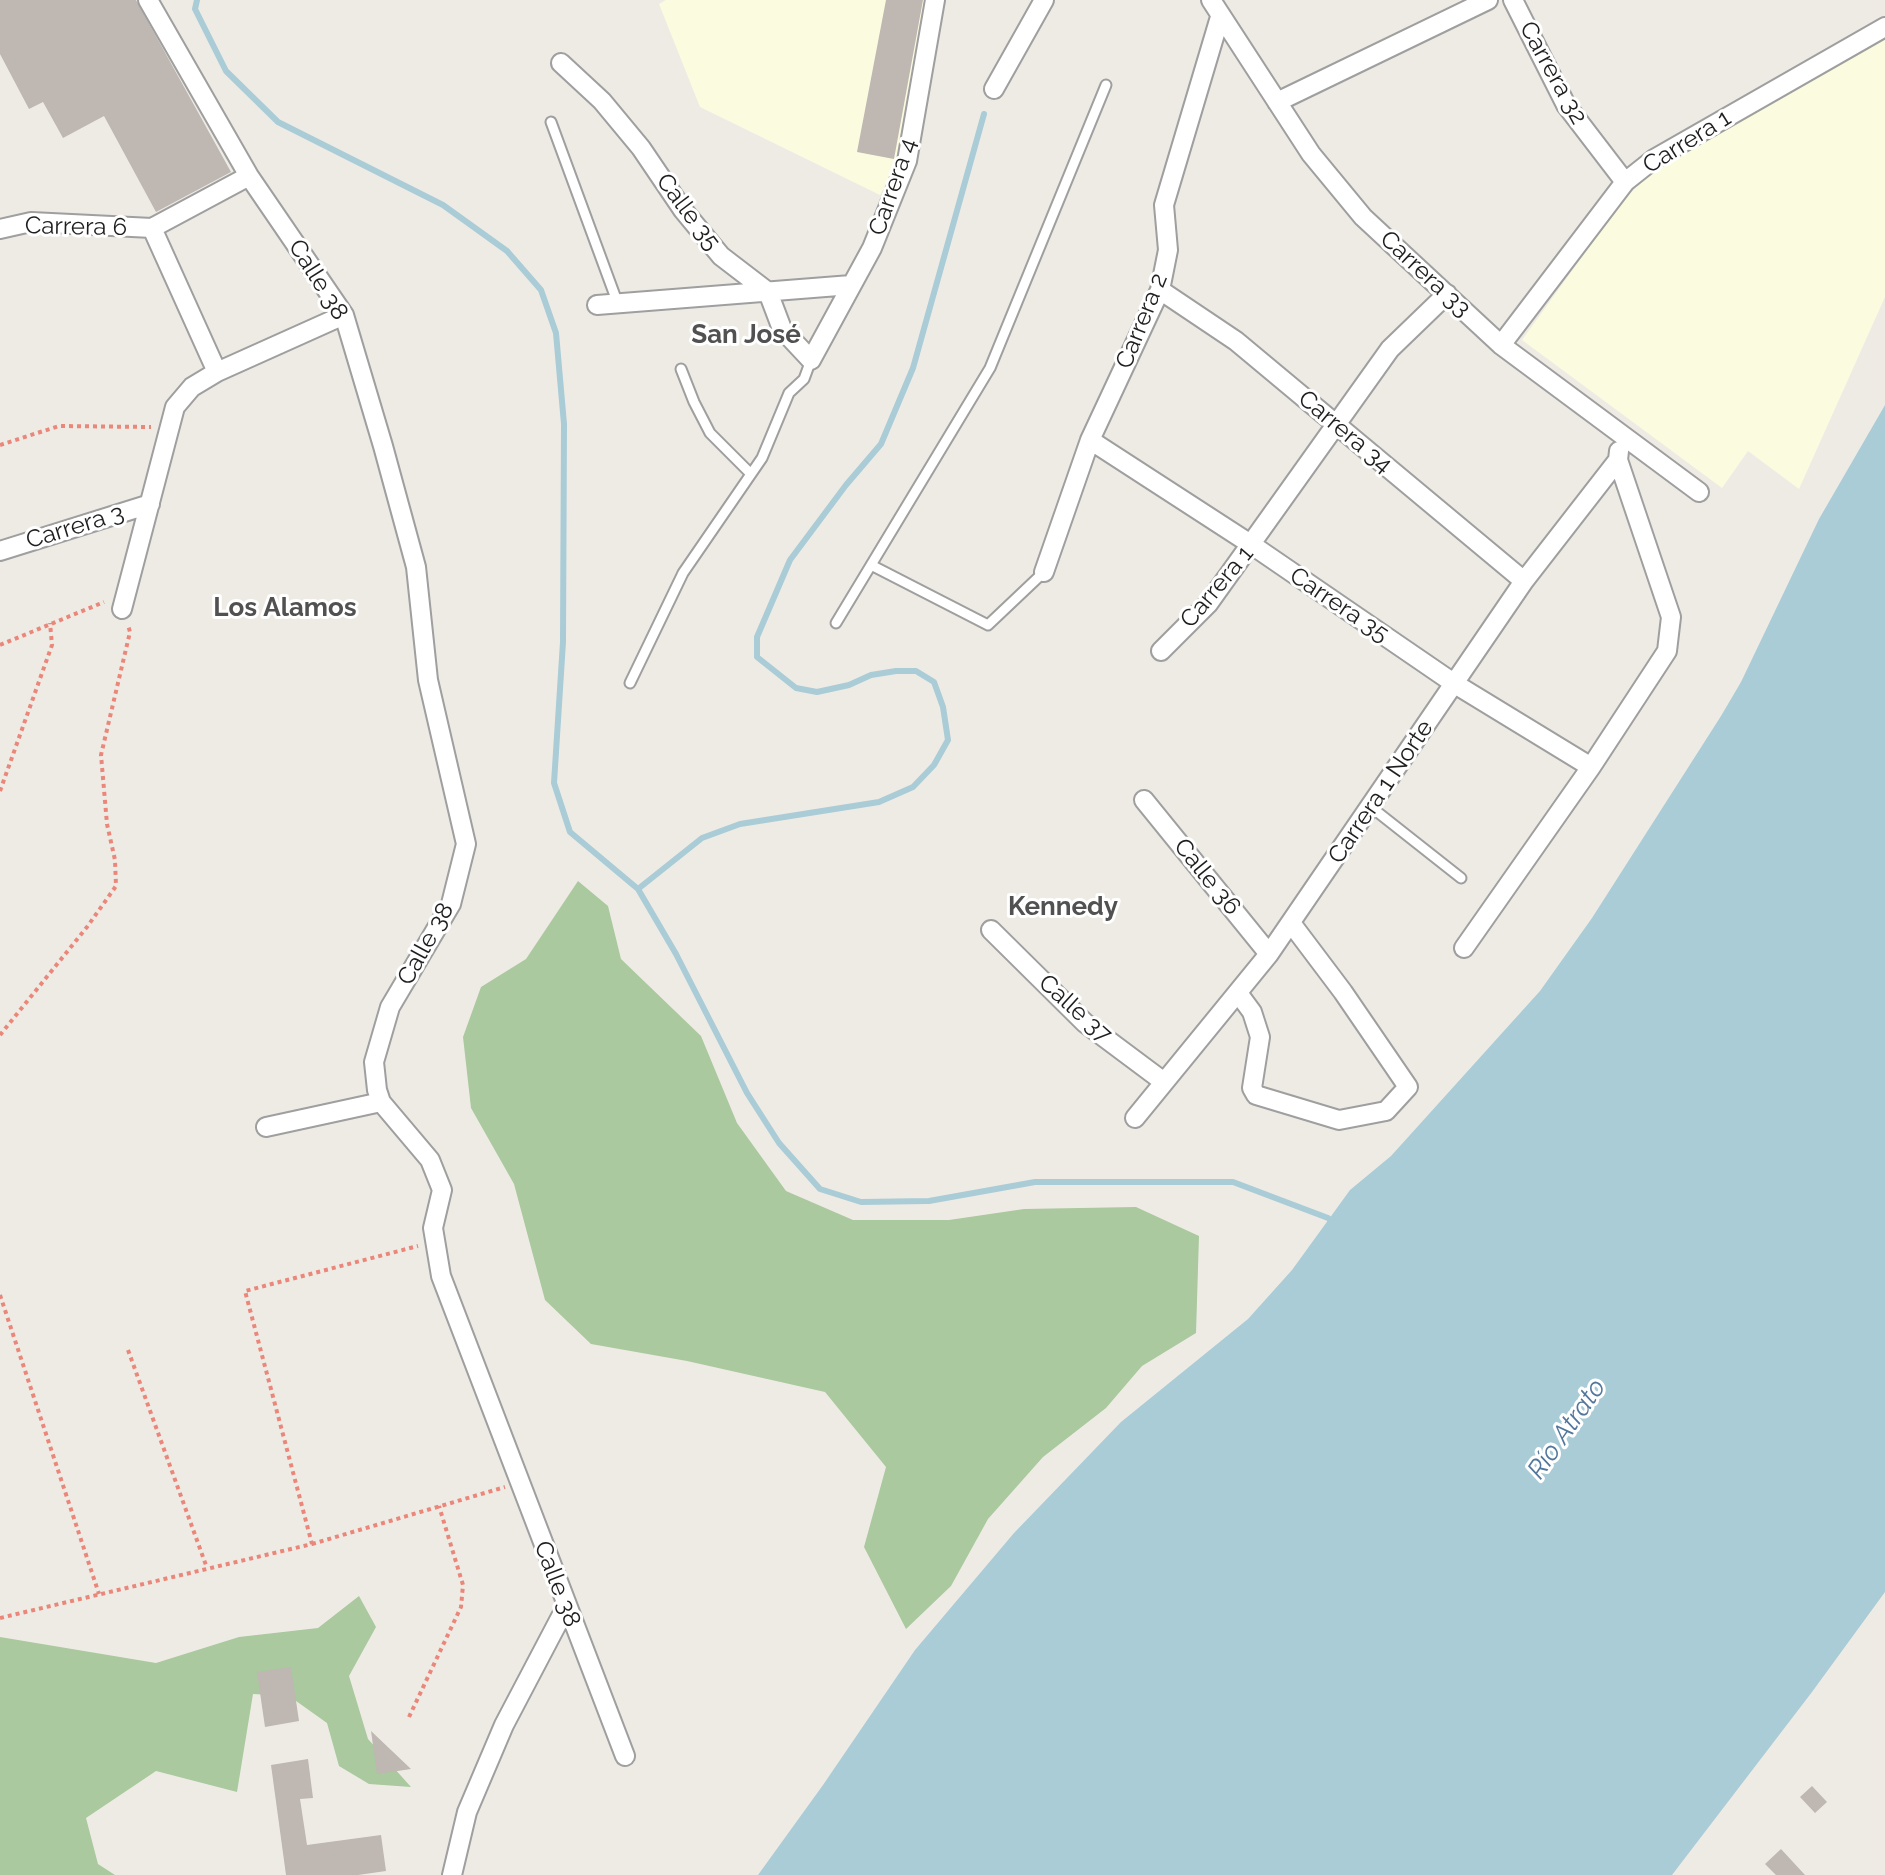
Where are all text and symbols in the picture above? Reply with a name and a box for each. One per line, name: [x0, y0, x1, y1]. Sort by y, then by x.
street label: Carrera 32: [1513, 17, 1593, 129]
street label: Carrera 1: [1638, 104, 1736, 180]
street label: Carrera 4: [863, 135, 923, 239]
street label: Calle 35: [650, 168, 726, 256]
street label: Carrera 6: [25, 212, 127, 242]
street label: Carrera 33: [1374, 225, 1476, 323]
street label: Calle 38: [282, 234, 354, 326]
street label: Carrera 2: [1110, 269, 1174, 373]
district label: San José: [691, 319, 801, 351]
street label: Carrera 34: [1292, 384, 1398, 480]
street label: Carrera 3: [23, 499, 127, 555]
street label: Carrera 1: [1174, 540, 1260, 634]
street label: Carrera 35: [1284, 561, 1394, 649]
district label: Los Alamos: [213, 592, 357, 624]
street label: Carrera 1 Norte: [1322, 715, 1440, 869]
street label: Calle 36: [1167, 833, 1247, 921]
district label: Kennedy: [1008, 891, 1118, 923]
street label: Calle 38: [392, 898, 460, 990]
street label: Calle 37: [1033, 969, 1117, 1049]
water label: Río Atrato: [1521, 1373, 1613, 1485]
street label: Calle 38: [527, 1537, 587, 1631]

